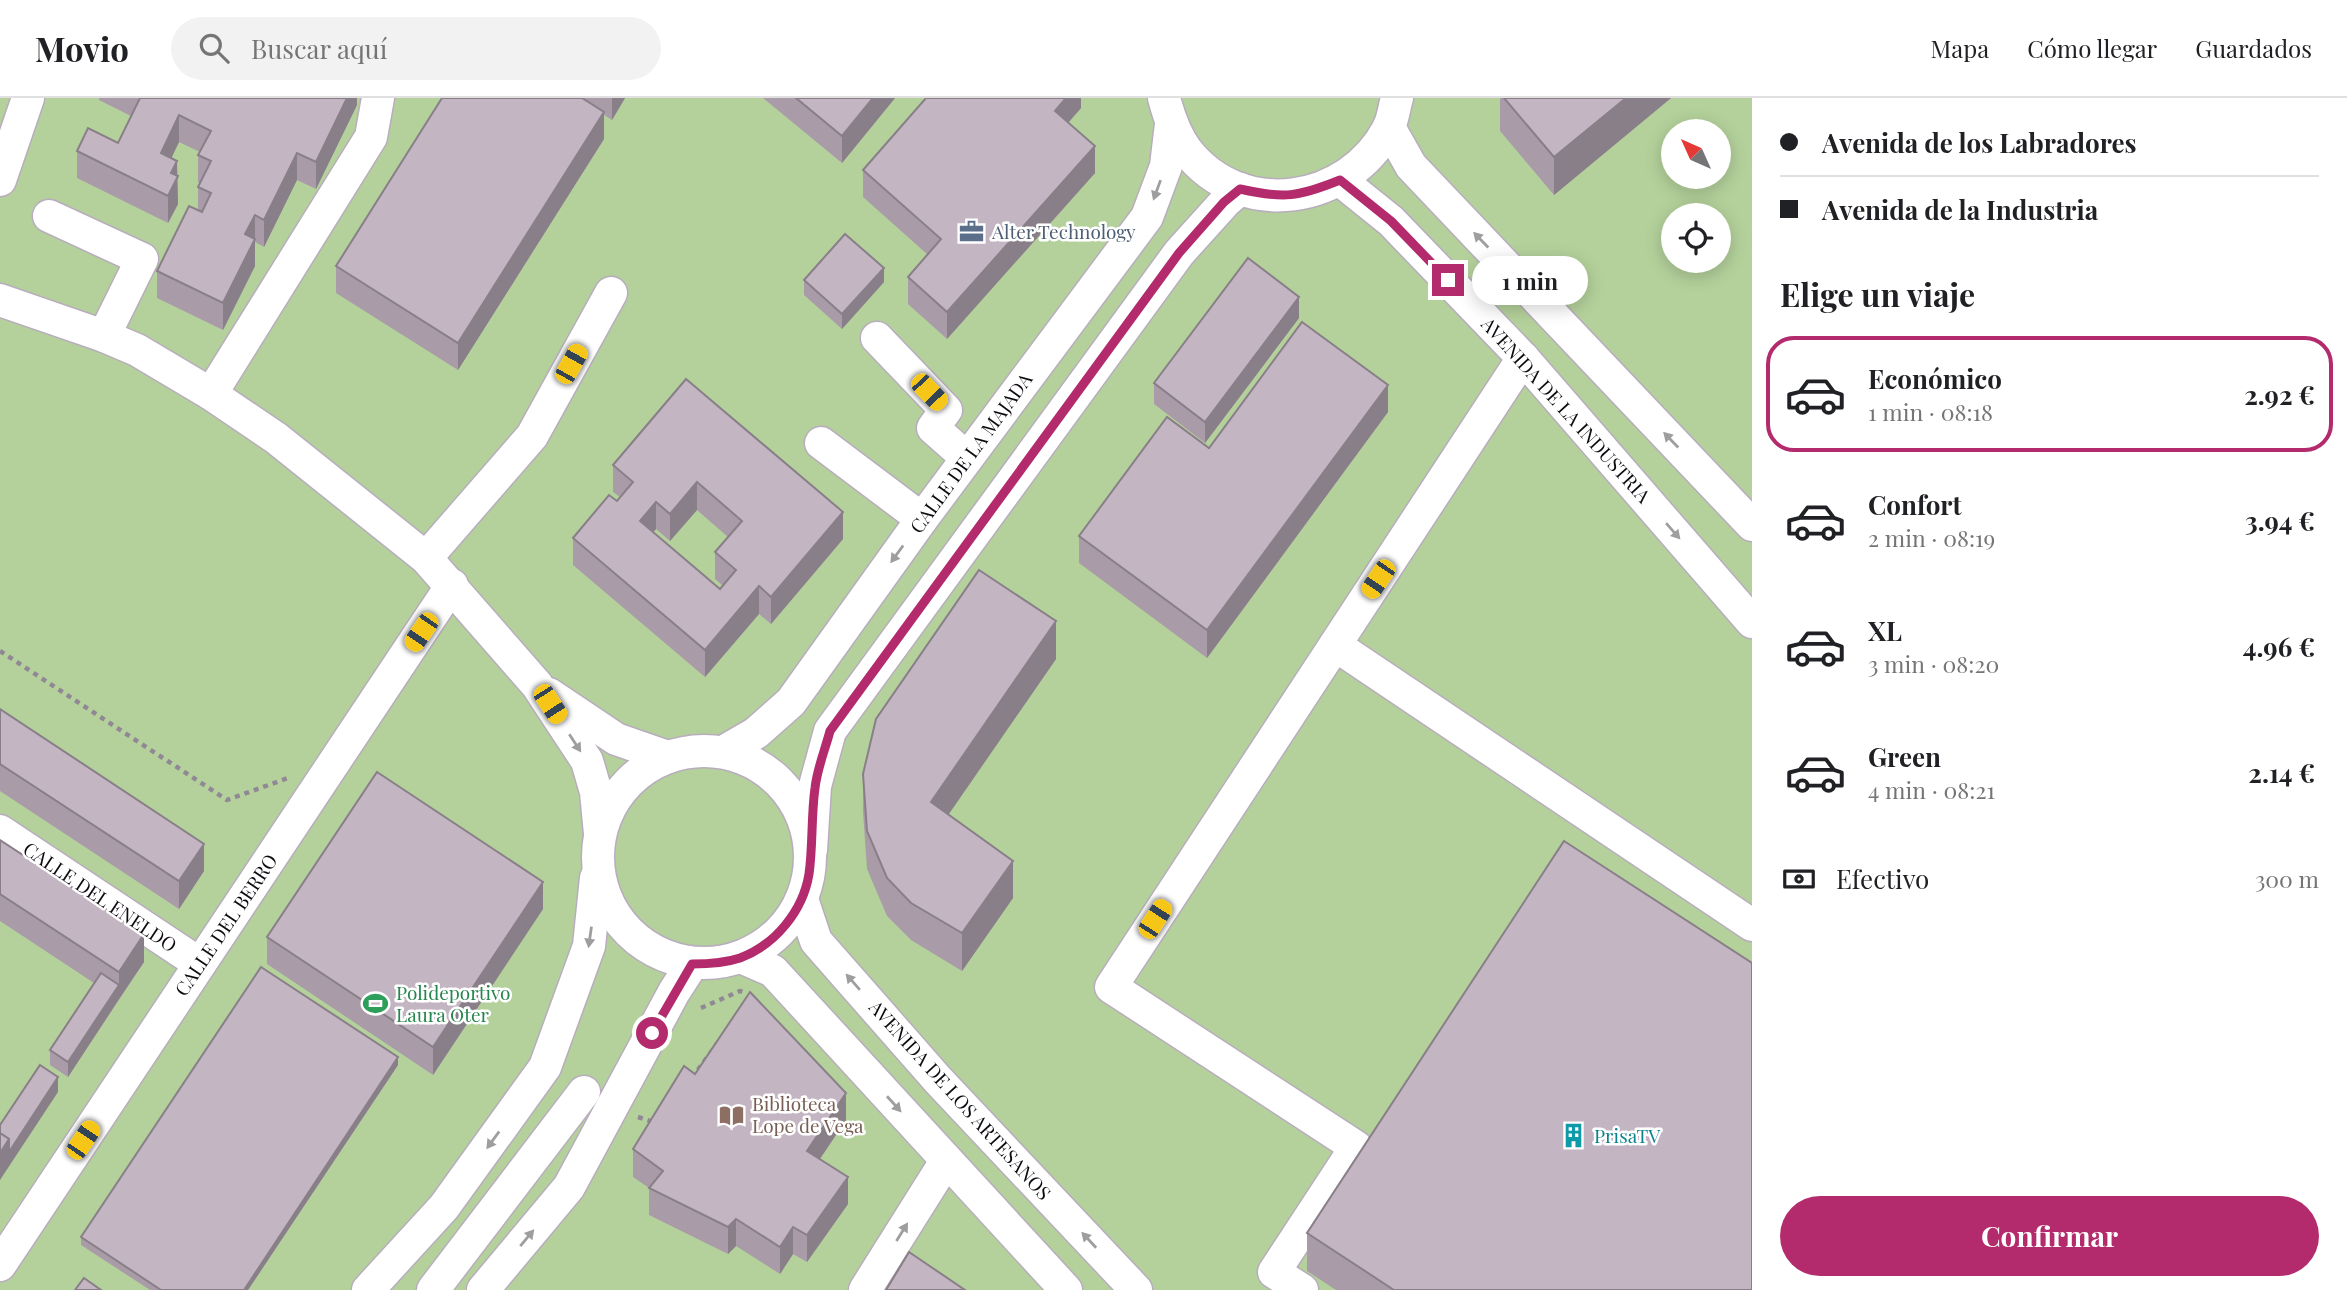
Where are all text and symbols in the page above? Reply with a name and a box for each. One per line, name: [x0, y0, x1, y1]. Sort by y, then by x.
search box: [171, 17, 661, 80]
text: Movio: [35, 26, 129, 70]
icon: search: [195, 29, 233, 67]
text: Buscar aquí: [251, 31, 387, 66]
text: Mapa: [1931, 32, 1989, 64]
text: Cómo llegar: [2027, 32, 2157, 64]
text: Guardados: [2195, 32, 2312, 64]
north arrow: [1661, 119, 1731, 189]
map controls: [1661, 119, 1731, 273]
text: Avenida de los Labradores: [1822, 125, 2137, 160]
one-way arrow: [1151, 180, 1162, 201]
text: Avenida de la Industria: [1822, 192, 2098, 227]
button: locate: [1661, 203, 1731, 273]
office icon: Alter Technology: [958, 218, 986, 246]
place label: Alter Technology: [991, 218, 1136, 244]
one-way arrow: [1472, 231, 1489, 248]
callout: 1 min: [1472, 256, 1588, 304]
route end: [1432, 264, 1464, 296]
text: 1 min: [1502, 265, 1558, 296]
text: Elige un viaje: [1780, 272, 1975, 315]
street label: AVENIDA DE LA INDUSTRIA: [1476, 310, 1658, 508]
car: [552, 341, 591, 387]
text: Económico: [1868, 361, 2002, 396]
icon: car: [1784, 363, 1847, 426]
street label: CALLE DE LA MAJADA: [903, 366, 1038, 538]
car: [907, 370, 952, 414]
text: 2.92 €: [2244, 377, 2315, 412]
text: 1 min · 08:18: [1868, 396, 1993, 427]
one-way arrow: [1664, 432, 1680, 449]
text: Confort: [1868, 487, 1962, 522]
icon: car: [1784, 489, 1847, 552]
text: 3.94 €: [2245, 503, 2315, 538]
one-way arrow: [1665, 522, 1681, 540]
text: 2 min · 08:19: [1868, 522, 1995, 553]
one-way arrow: [890, 545, 904, 563]
car: [1358, 556, 1399, 602]
car: [401, 609, 442, 655]
text: XL: [1868, 613, 1902, 648]
icon: car: [1784, 615, 1847, 678]
text: 4.96 €: [2243, 629, 2315, 664]
text: 3 min · 08:20: [1868, 648, 1999, 679]
car: [530, 681, 571, 727]
one-way arrow: [568, 733, 581, 752]
text: Green: [1868, 739, 1941, 774]
icon: car: [1784, 741, 1847, 804]
text: 2.14 €: [2248, 755, 2315, 790]
text: 4 min · 08:21: [1868, 774, 1995, 805]
street label: CALLE DEL ENELDO: [19, 835, 182, 957]
street label: CALLE DEL BERRO: [168, 848, 282, 1001]
icon: cash: [1780, 860, 1818, 898]
text: Efectivo: [1836, 861, 1929, 896]
text: 300 m: [2255, 863, 2319, 894]
car: [1135, 896, 1176, 942]
one-way arrow: [584, 926, 595, 948]
one-way arrow: [845, 973, 861, 991]
place label: Polideportivo Laura Oter: [396, 979, 511, 1027]
sports icon: Polideportivo Laura Oter: [362, 990, 390, 1018]
street label: AVENIDA DE LOS ARTESANOS: [863, 993, 1058, 1205]
route start: [636, 1017, 668, 1049]
place label: Biblioteca Lope de Vega: [752, 1090, 864, 1138]
one-way arrow: [886, 1095, 902, 1112]
library icon: Biblioteca Lope de Vega: [718, 1101, 746, 1129]
car: [63, 1117, 104, 1163]
building icon: PrisaTV: [1560, 1122, 1588, 1150]
place label: PrisaTV: [1594, 1122, 1661, 1148]
one-way arrow: [486, 1131, 500, 1149]
button: Confirmar: [1780, 1196, 2319, 1276]
one-way arrow: [895, 1223, 908, 1242]
one-way arrow: [519, 1229, 534, 1246]
one-way arrow: [1082, 1232, 1098, 1249]

